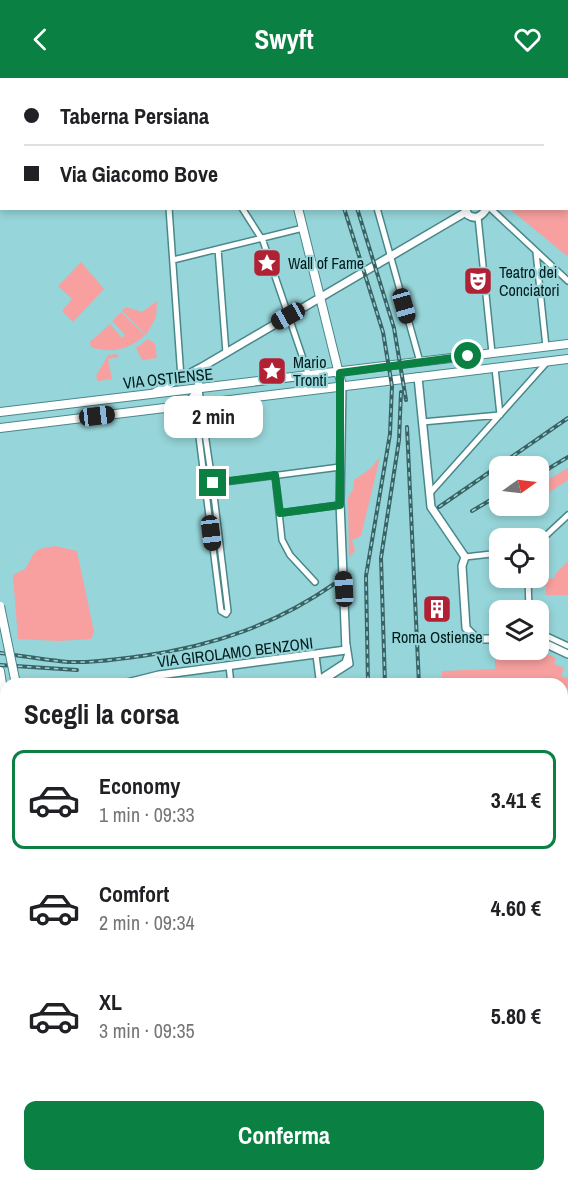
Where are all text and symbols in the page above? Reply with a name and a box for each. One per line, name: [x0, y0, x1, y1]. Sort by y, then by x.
text: Swyft: [254, 21, 314, 57]
icon: back: [24, 23, 57, 56]
icon: heart: [511, 23, 544, 56]
text: Taberna Persiana: [60, 101, 209, 131]
text: Via Giacomo Bove: [60, 159, 218, 189]
place icon: Wall of Fame: [251, 247, 283, 279]
place label: Wall of Fame: [288, 252, 364, 274]
place label: Teatro dei Conciatori: [499, 261, 560, 301]
theatre icon: Teatro dei Conciatori: [462, 265, 494, 297]
car: [390, 286, 418, 326]
car: [268, 299, 308, 333]
route start: [454, 342, 481, 369]
place label: Mario Tronti: [293, 351, 327, 391]
place icon: Mario Tronti: [256, 355, 288, 387]
street label: VIA OSTIENSE: [122, 362, 214, 394]
callout: 2 min: [164, 396, 262, 438]
text: 2 min: [192, 403, 235, 430]
car: [78, 405, 116, 427]
north arrow: [489, 456, 549, 516]
map controls: [489, 456, 549, 660]
route end: [199, 469, 226, 496]
car: [200, 514, 222, 552]
button: locate: [489, 528, 549, 588]
car: [334, 571, 354, 607]
building icon: Roma Ostiense: [421, 593, 453, 625]
button: layers: [489, 600, 549, 660]
place label: Roma Ostiense: [391, 626, 483, 648]
street label: VIA GIROLAMO BENZONI: [156, 632, 314, 672]
text: Scegli la corsa: [24, 696, 179, 732]
text: Economy: [99, 771, 180, 801]
icon: car: [27, 773, 81, 827]
text: 3.41 €: [491, 785, 541, 815]
text: 1 min · 09:33: [99, 801, 195, 828]
text: Comfort: [99, 879, 169, 909]
icon: car: [27, 881, 81, 935]
text: 4.60 €: [491, 893, 541, 923]
text: 2 min · 09:34: [99, 909, 195, 936]
text: XL: [99, 987, 122, 1017]
icon: car: [27, 989, 81, 1043]
text: 5.80 €: [491, 1001, 541, 1031]
text: 3 min · 09:35: [99, 1017, 195, 1044]
button: Conferma: [24, 1101, 544, 1170]

